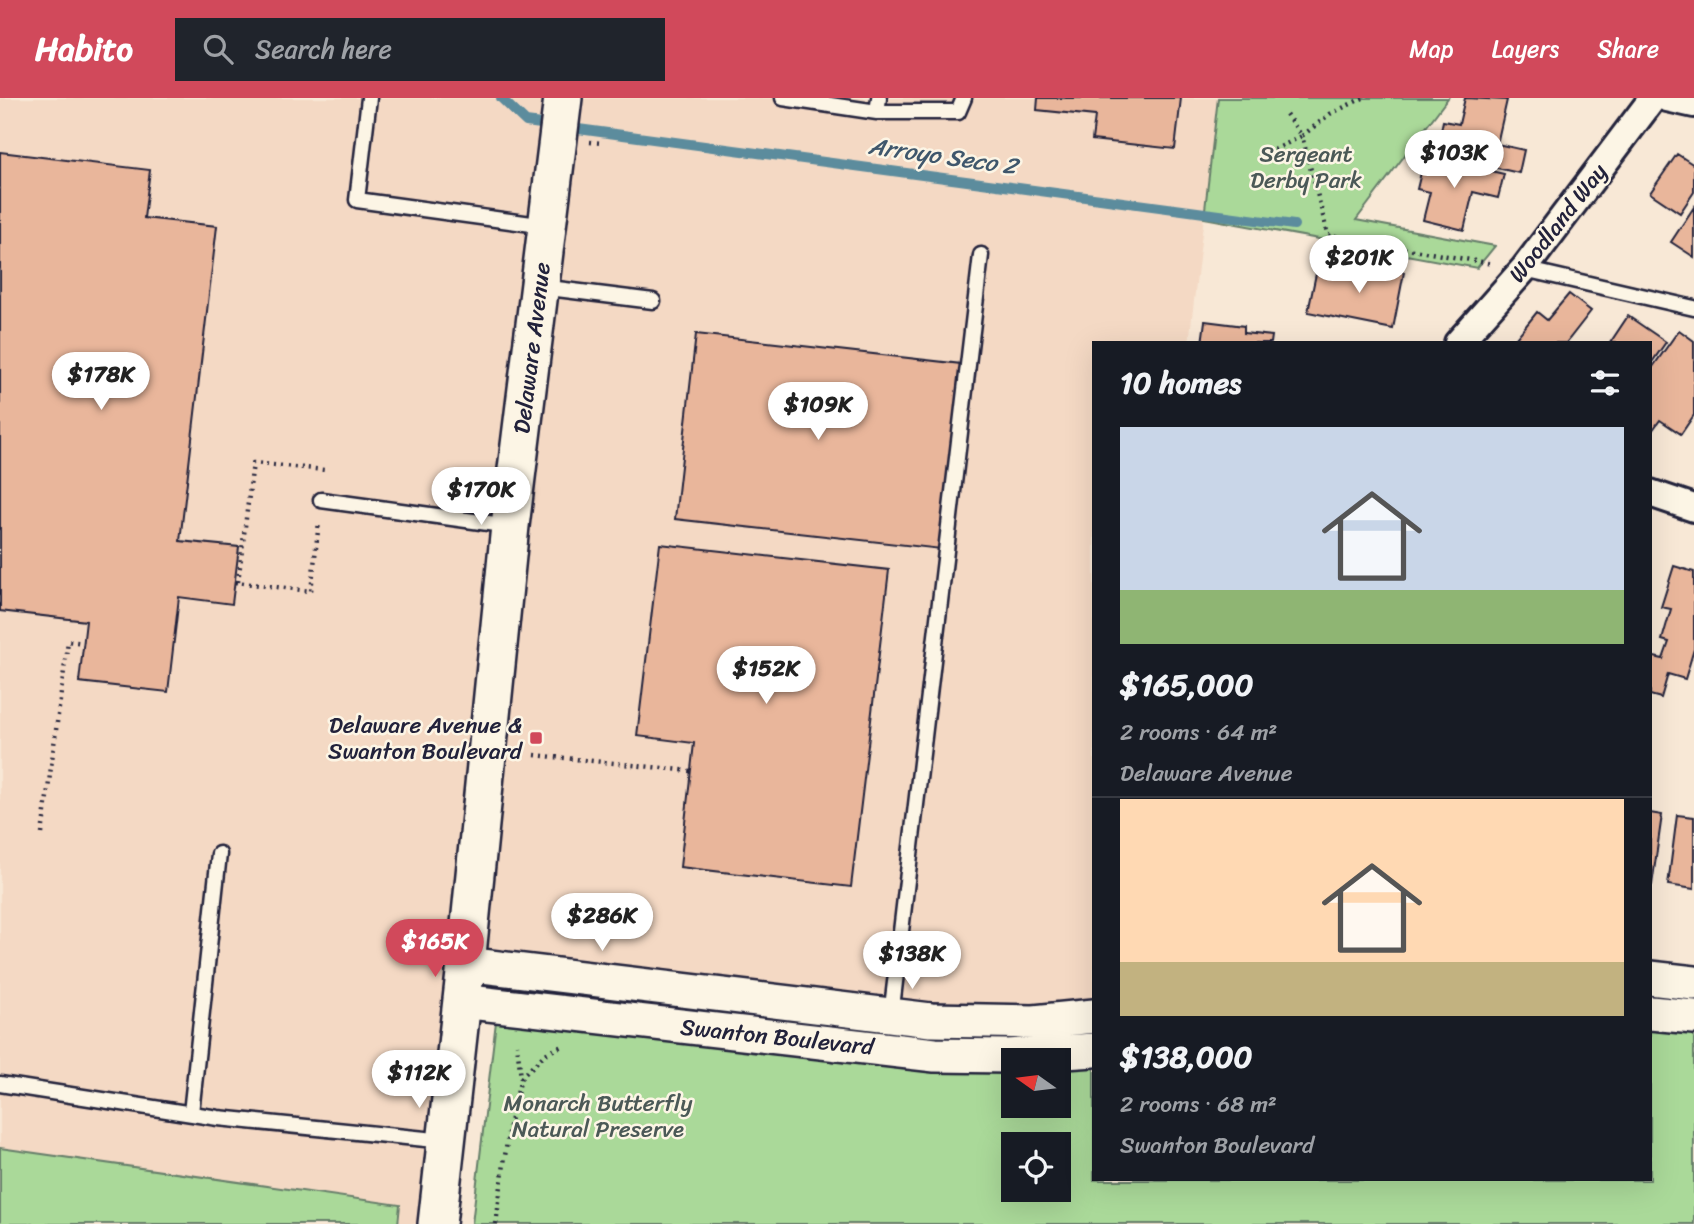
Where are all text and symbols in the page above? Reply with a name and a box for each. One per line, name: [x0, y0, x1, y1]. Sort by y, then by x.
search box: [175, 18, 665, 81]
text: Habito: [35, 20, 133, 78]
text: Search here: [255, 26, 392, 72]
text: Map: [1409, 28, 1454, 70]
text: Layers: [1492, 28, 1559, 70]
text: Share: [1597, 28, 1659, 70]
icon: search: [199, 30, 237, 68]
water label: Arroyo Seco 2: [865, 125, 1023, 188]
pin: $103K: [1405, 130, 1503, 190]
text: $103K: [1421, 132, 1487, 173]
park label: Sergeant Derby Park: [1250, 134, 1362, 201]
street label: Woodland Way: [1498, 154, 1618, 292]
pin: $201K: [1310, 236, 1408, 295]
text: $201K: [1325, 237, 1393, 278]
street label: Delaware Avenue: [501, 260, 563, 436]
pin: $178K: [52, 352, 150, 412]
text: $178K: [68, 354, 134, 395]
text: 10 homes: [1120, 356, 1241, 410]
icon: filters: [1586, 364, 1624, 402]
pin: $109K: [769, 382, 867, 442]
text: $109K: [784, 384, 852, 425]
pin: $170K: [432, 468, 530, 527]
text: $170K: [448, 469, 515, 510]
icon: home: [1309, 473, 1435, 599]
pin: $152K: [717, 646, 815, 706]
text: $152K: [733, 648, 799, 689]
text: $165,000: [1120, 658, 1253, 712]
place label: Delaware Avenue & Swanton Boulevard: [328, 705, 524, 772]
text: 2 rooms · 64 m²: [1120, 712, 1277, 753]
marker: Delaware Avenue & Swanton Boulevard: [528, 730, 544, 746]
text: Delaware Avenue: [1120, 753, 1293, 794]
icon: home: [1309, 845, 1435, 971]
pin: $286K: [553, 894, 651, 953]
text: $286K: [567, 895, 637, 936]
pin: $165K: [386, 920, 484, 979]
text: $165K: [402, 921, 468, 962]
pin: $138K: [863, 932, 961, 991]
text: $138K: [879, 933, 945, 974]
street label: Swanton Boulevard: [678, 1006, 877, 1068]
text: $138,000: [1120, 1030, 1253, 1084]
north arrow: [1001, 1048, 1071, 1118]
map controls: [1001, 1048, 1071, 1202]
pin: $112K: [370, 1051, 468, 1110]
text: $112K: [388, 1052, 450, 1093]
park label: Monarch Butterfly Natural Preserve: [504, 1083, 693, 1150]
text: 2 rooms · 68 m²: [1120, 1084, 1277, 1125]
text: Swanton Boulevard: [1120, 1125, 1314, 1166]
button: locate: [1001, 1132, 1071, 1202]

